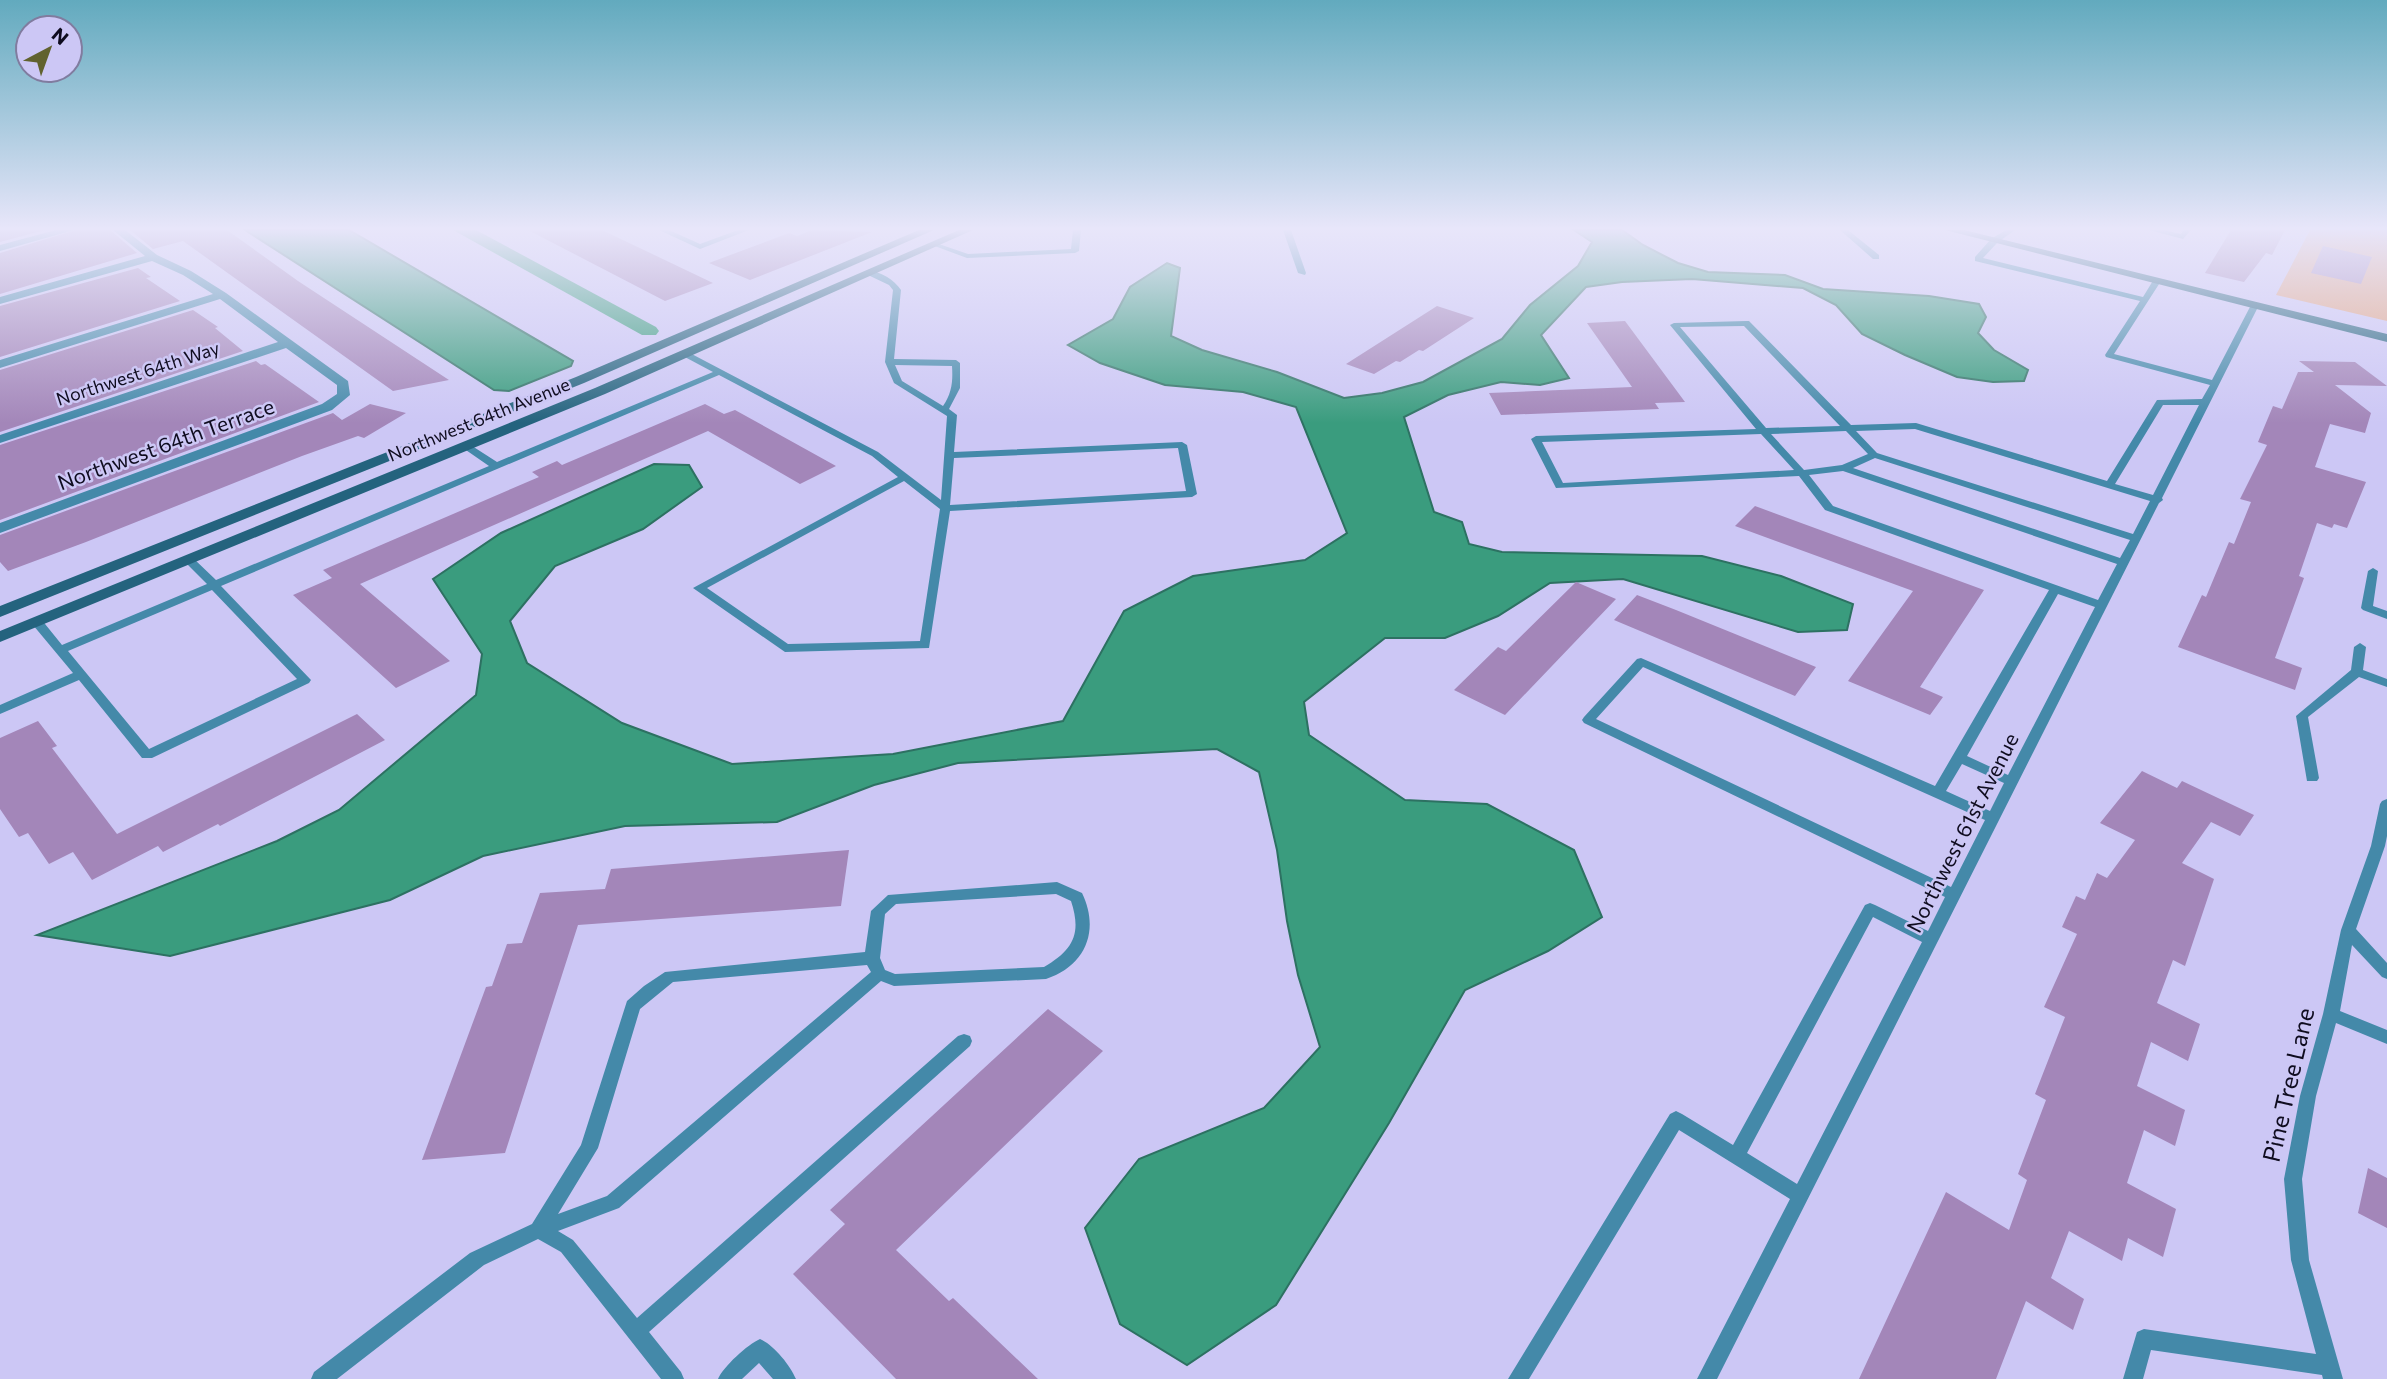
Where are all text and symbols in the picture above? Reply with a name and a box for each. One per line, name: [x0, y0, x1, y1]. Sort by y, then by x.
north arrow: [14, 14, 84, 84]
text: N: [48, 22, 73, 49]
street label: Northwest 64th Way: [53, 336, 222, 410]
street label: Northwest 64th Avenue: [384, 372, 573, 466]
street label: Northwest 64th Terrace: [54, 393, 277, 494]
street label: Northwest 61st Avenue: [1900, 728, 2023, 936]
street label: Pine Tree Lane: [2256, 1005, 2319, 1165]

